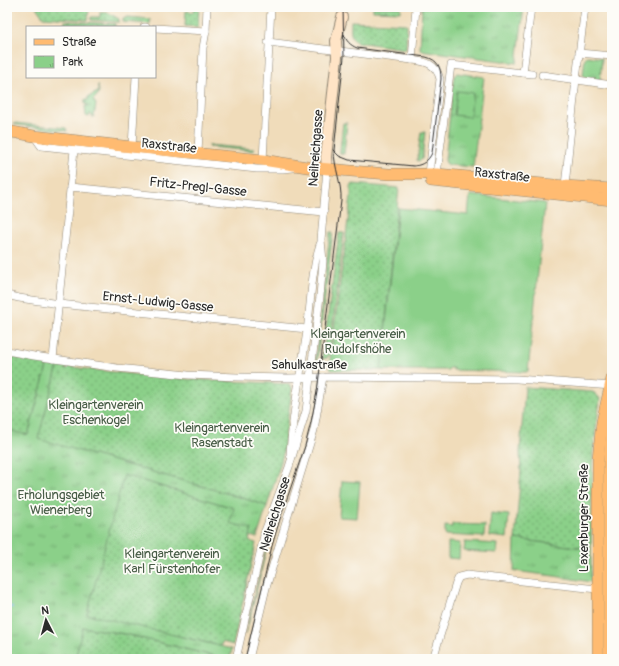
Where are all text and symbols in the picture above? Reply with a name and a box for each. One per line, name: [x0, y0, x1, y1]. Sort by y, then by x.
legend: [26, 26, 156, 78]
text: Straße: [62, 35, 96, 50]
text: Park: [62, 55, 83, 70]
street label: Neilreichgasse: [305, 108, 327, 187]
street label: Raxstraße: [141, 135, 198, 157]
street label: Raxstraße: [474, 164, 531, 186]
street label: Fritz-Pregl-Gasse: [149, 174, 248, 200]
street label: Ernst-Ludwig-Gasse: [102, 288, 215, 316]
park label: Kleingartenverein Rudolfshöhe: [310, 326, 406, 357]
street label: Sahulkastraße: [271, 357, 348, 373]
park label: Kleingartenverein Eschenkogel: [48, 397, 144, 428]
park label: Kleingartenverein Rasenstadt: [174, 420, 270, 451]
street label: Laxenburger Straße: [576, 463, 592, 572]
street label: Neilreichgasse: [256, 474, 294, 553]
park label: Erholungsgebiet Wienerberg: [17, 487, 105, 518]
park label: Kleingartenverein Karl Fürstenhofer: [124, 546, 221, 577]
north arrow: [26, 600, 66, 640]
text: N: [41, 604, 50, 617]

